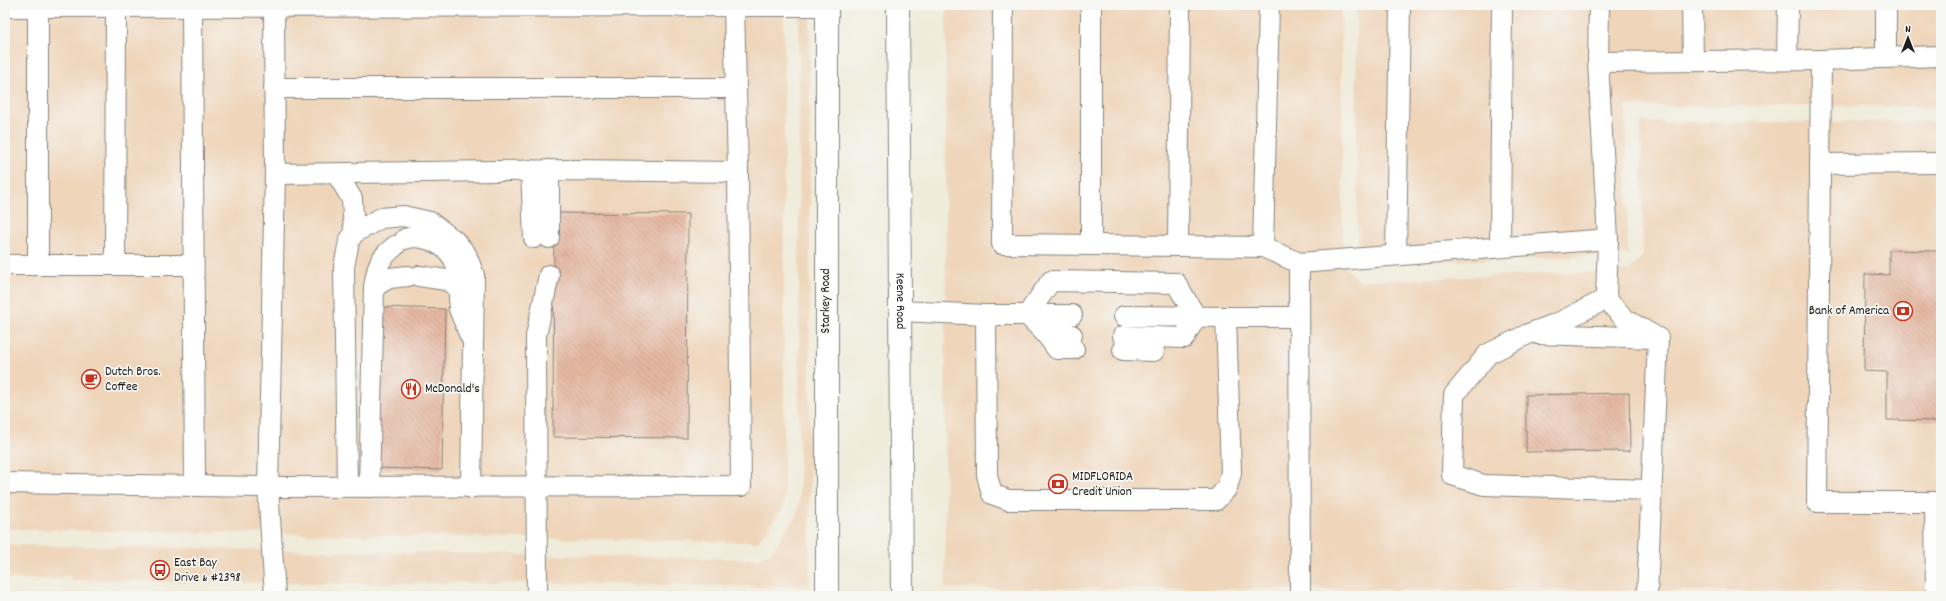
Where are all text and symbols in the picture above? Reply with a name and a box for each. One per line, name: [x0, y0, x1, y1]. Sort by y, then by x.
north arrow: [1888, 18, 1928, 58]
text: N: [1905, 22, 1911, 38]
street label: Starkey Road: [817, 268, 836, 334]
street label: Keene Road: [890, 273, 910, 329]
bank icon: Bank of America: [1892, 300, 1914, 322]
place label: Bank of America: [1809, 302, 1890, 321]
place label: Dutch Bros. Coffee: [105, 363, 161, 397]
cafe icon: Dutch Bros. Coffee: [80, 368, 102, 390]
restaurant icon: McDonald's: [400, 378, 422, 400]
place label: McDonald's: [425, 380, 480, 399]
place label: MIDFLORIDA Credit Union: [1072, 468, 1133, 502]
bank icon: MIDFLORIDA Credit Union: [1047, 473, 1069, 495]
place label: East Bay Drive & #2398: [174, 554, 241, 588]
bus stop icon: East Bay Drive & #2398: [149, 559, 171, 581]

